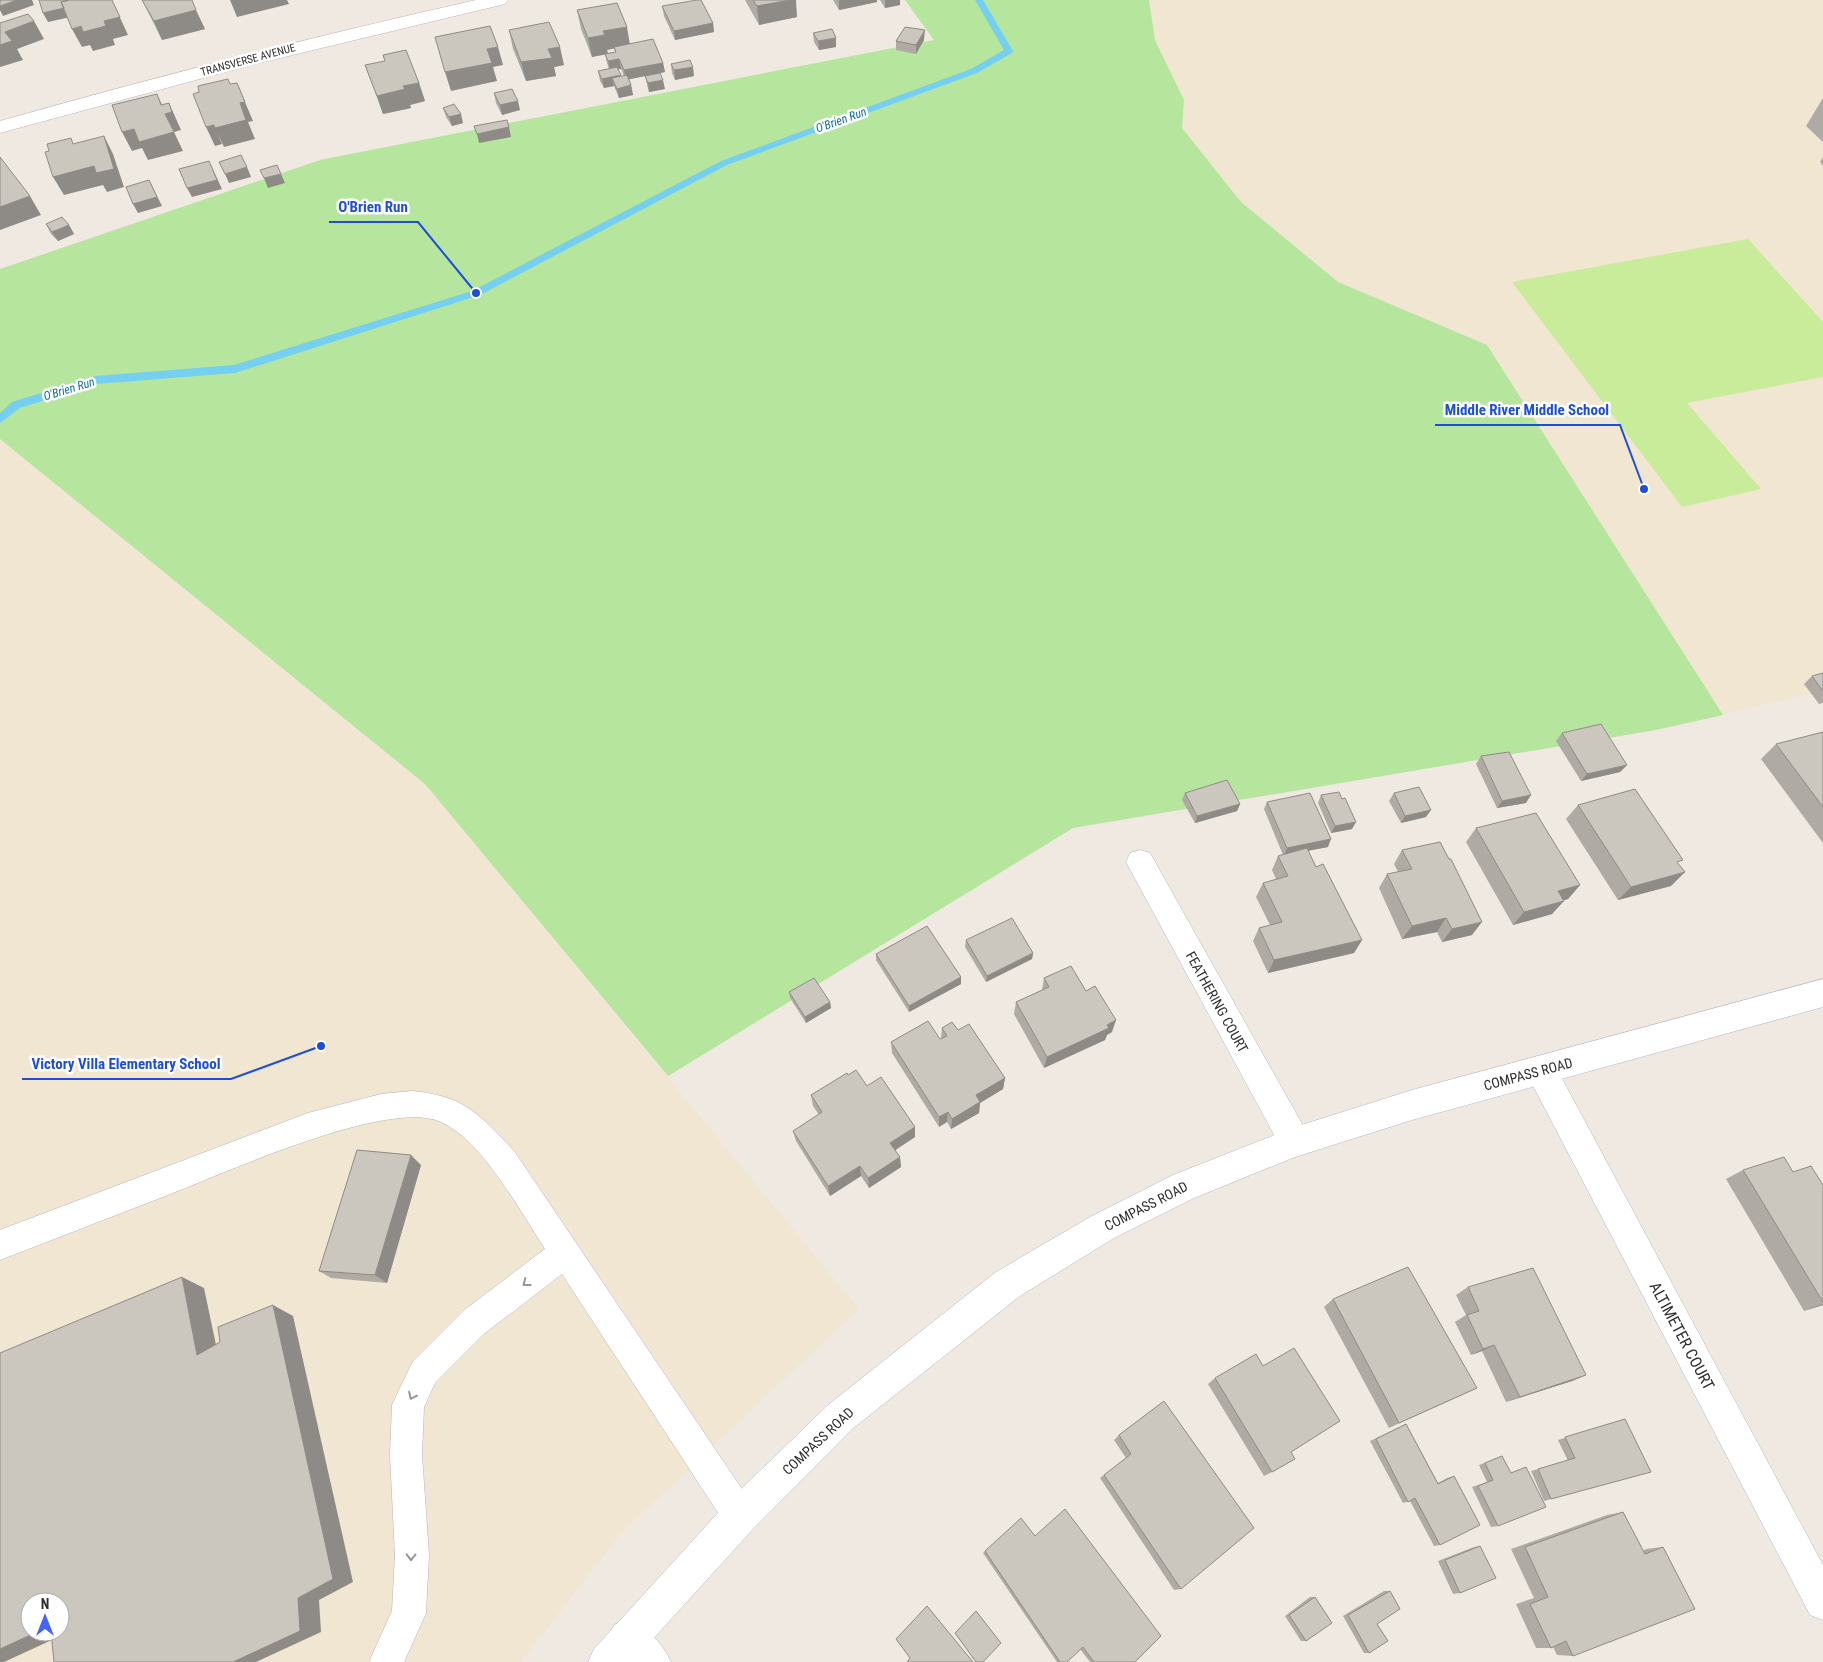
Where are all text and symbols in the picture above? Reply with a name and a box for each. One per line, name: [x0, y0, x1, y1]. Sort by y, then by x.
street label: TRANSVERSE AVENUE: [199, 41, 297, 79]
water label: O'Brien Run: [814, 104, 869, 136]
callout: O'Brien Run: [329, 192, 418, 222]
text: O'Brien Run: [338, 198, 408, 216]
water label: O'Brien Run: [42, 374, 97, 403]
callout: Middle River Middle School: [1435, 395, 1620, 425]
text: Middle River Middle School: [1445, 401, 1609, 419]
street label: FEATHERING COURT: [1183, 949, 1251, 1055]
callout: Victory Villa Elementary School: [22, 1049, 231, 1079]
street label: COMPASS ROAD: [1482, 1054, 1574, 1094]
text: Victory Villa Elementary School: [32, 1055, 220, 1073]
street label: COMPASS ROAD: [1102, 1178, 1190, 1234]
one-way arrow: [522, 1277, 532, 1286]
street label: ALTIMETER COURT: [1646, 1279, 1718, 1393]
one-way arrow: [408, 1391, 418, 1400]
street label: COMPASS ROAD: [779, 1404, 857, 1478]
one-way arrow: [406, 1554, 416, 1562]
north arrow: [20, 1592, 70, 1642]
text: N: [41, 1596, 49, 1612]

